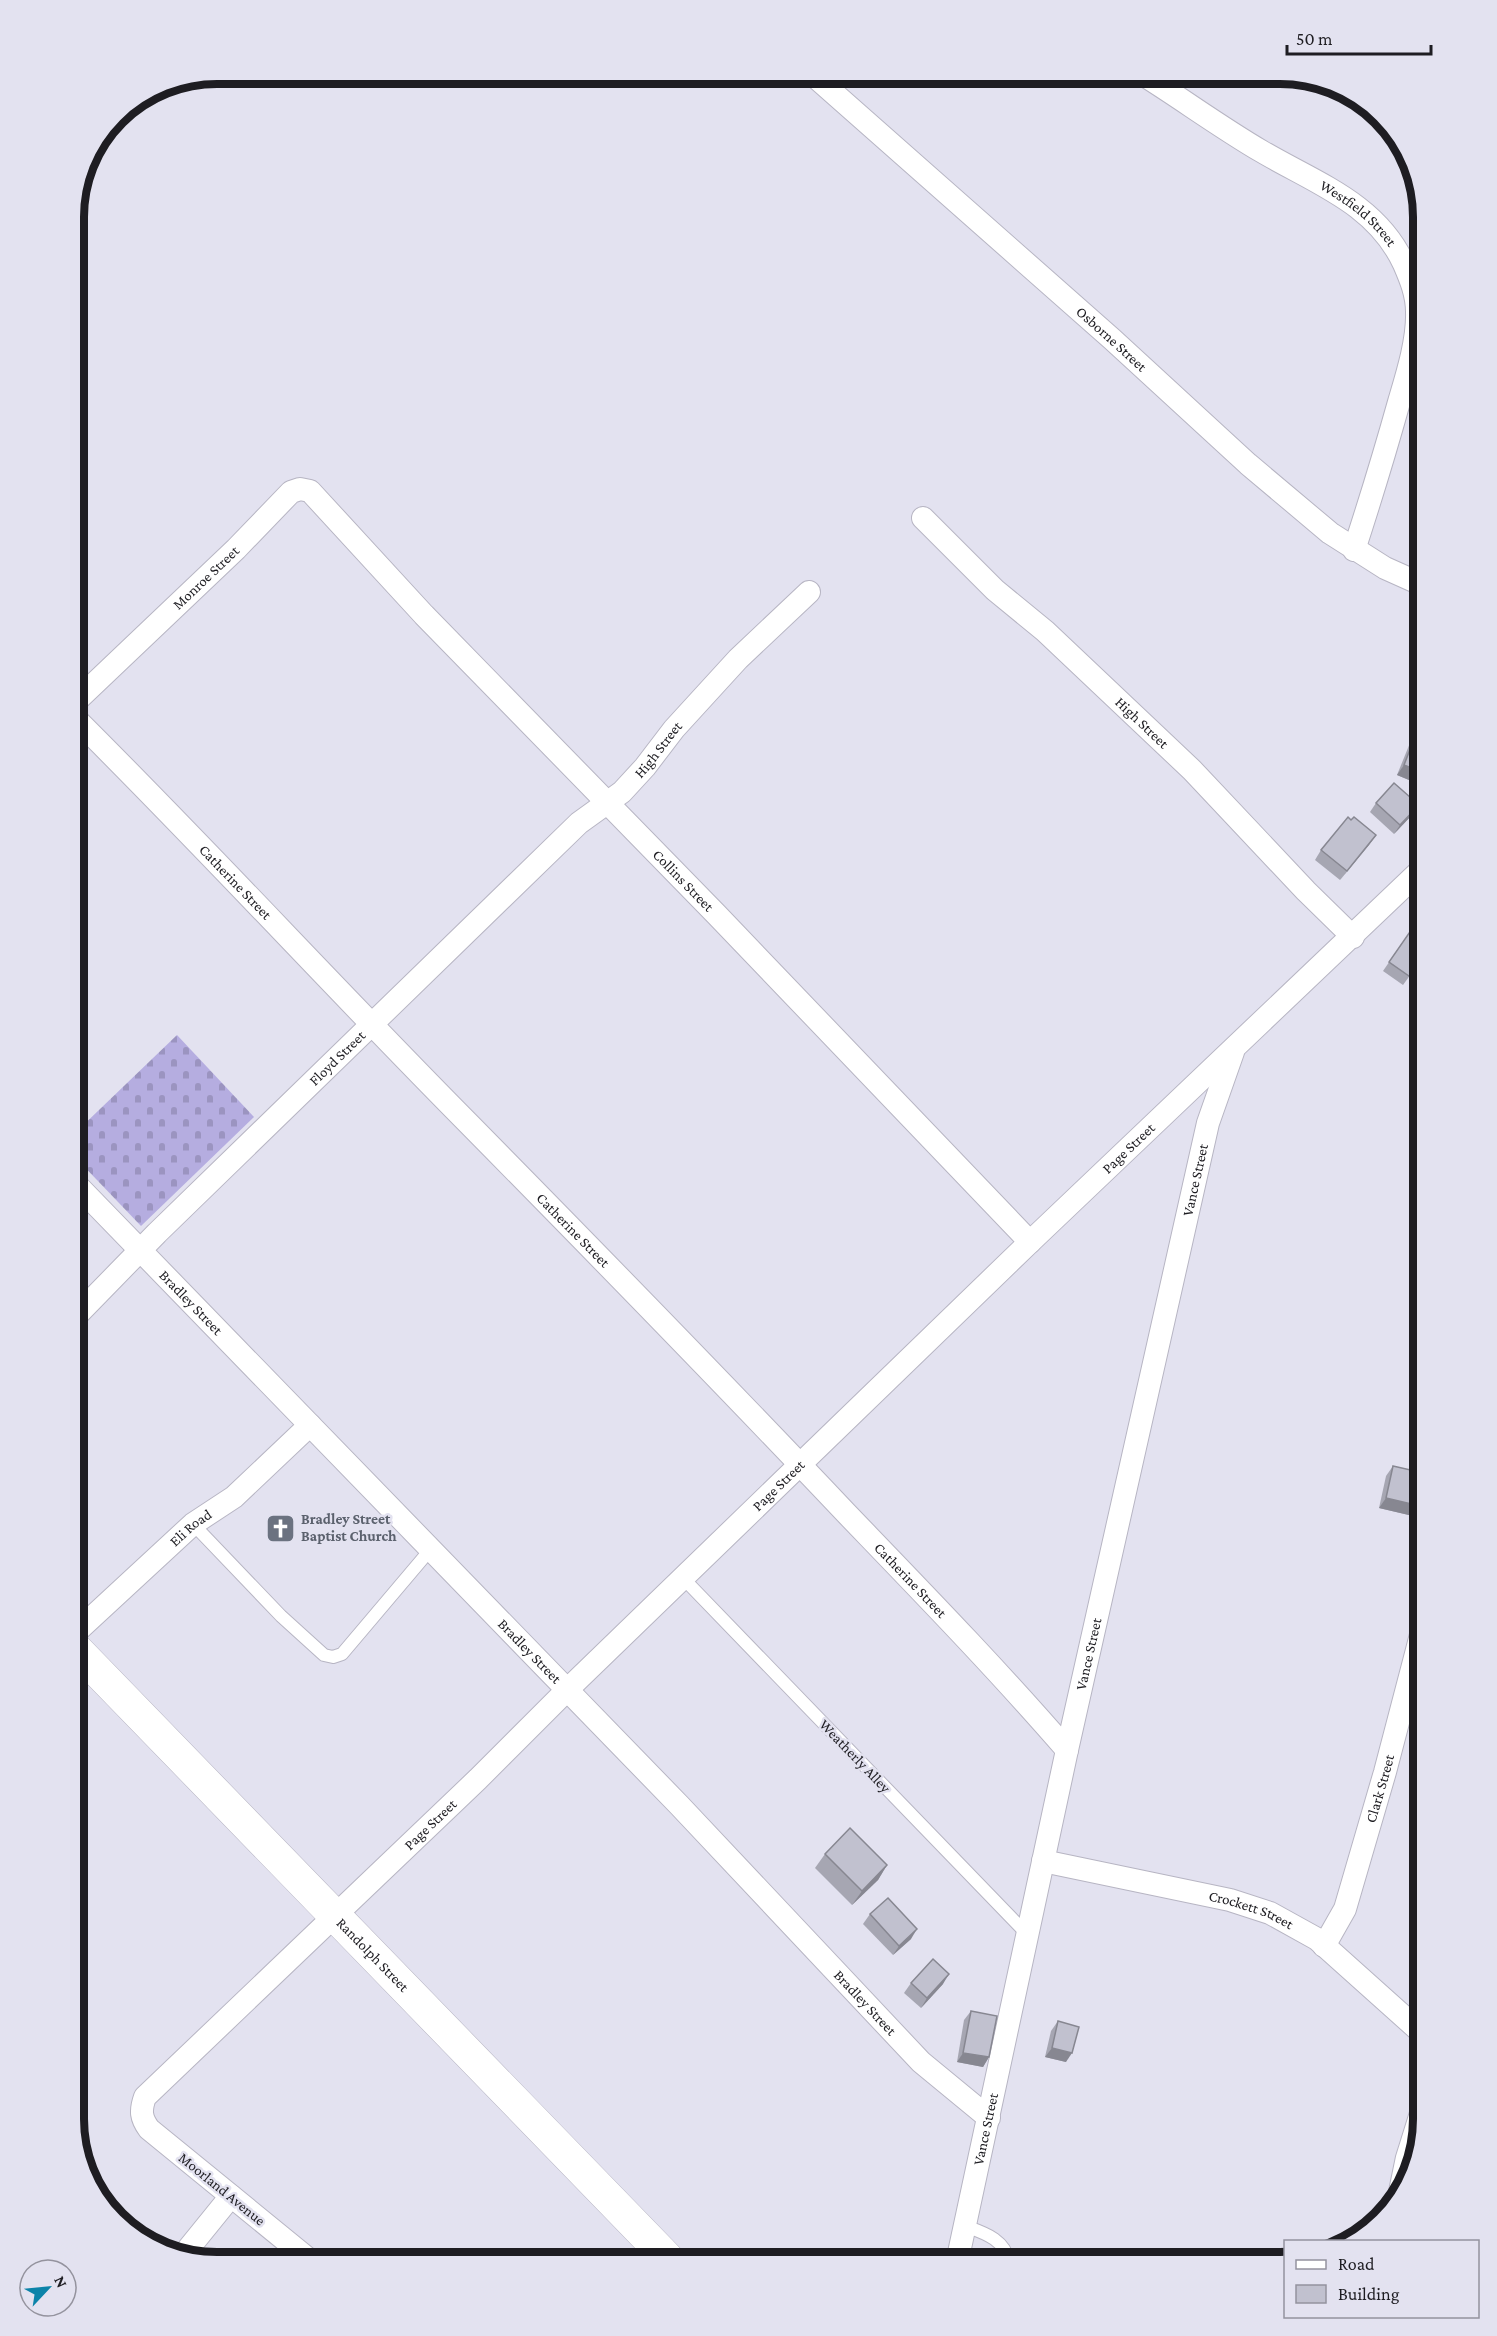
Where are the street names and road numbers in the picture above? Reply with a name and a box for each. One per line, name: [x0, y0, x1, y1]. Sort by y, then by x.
street label: Westfield Street: [1317, 177, 1400, 250]
street label: Osborne Street: [1073, 303, 1151, 376]
street label: Monroe Street: [170, 542, 243, 613]
street label: High Street: [1112, 694, 1173, 752]
street label: High Street: [631, 717, 686, 781]
street label: Catherine Street: [196, 842, 276, 924]
street label: Collins Street: [650, 846, 718, 915]
street label: Floyd Street: [306, 1027, 369, 1089]
street label: Page Street: [1099, 1119, 1159, 1177]
street label: Vance Street: [1179, 1141, 1211, 1218]
street label: Catherine Street: [533, 1190, 614, 1271]
street label: Bradley Street: [156, 1267, 227, 1339]
street label: Page Street: [749, 1456, 809, 1514]
street label: Eli Road: [166, 1506, 215, 1549]
street label: Catherine Street: [871, 1540, 951, 1622]
street label: Vance Street: [1073, 1615, 1105, 1692]
street label: Bradley Street: [495, 1616, 565, 1687]
street label: Weatherly Alley: [816, 1716, 894, 1797]
street label: Clark Street: [1363, 1752, 1398, 1824]
street label: Page Street: [401, 1795, 461, 1853]
street label: Crockett Street: [1207, 1888, 1297, 1933]
street label: Randolph Street: [333, 1915, 413, 1996]
street label: Bradley Street: [831, 1967, 900, 2039]
street label: Vance Street: [970, 2090, 1001, 2167]
street label: Moorland Avenue: [176, 2149, 269, 2229]

